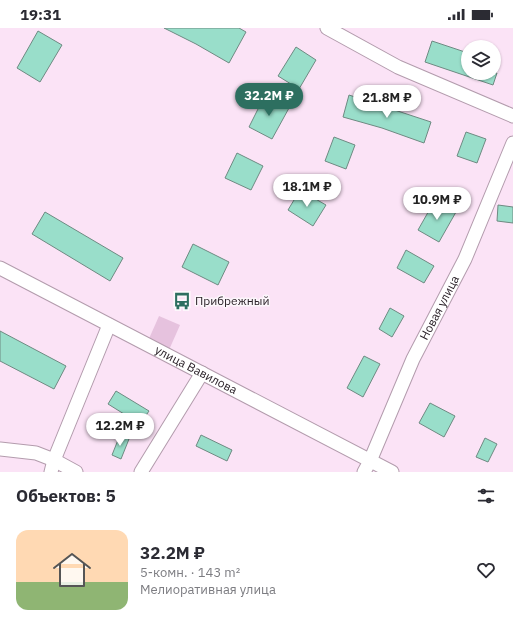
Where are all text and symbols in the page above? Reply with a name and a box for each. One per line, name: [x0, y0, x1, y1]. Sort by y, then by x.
text: 19:31: [20, 5, 61, 24]
map controls: [461, 40, 501, 80]
button: layers: [461, 40, 501, 80]
pin: 32.2M ₽: [232, 83, 306, 117]
pin: 21.8M ₽: [350, 85, 424, 119]
text: 32.2M ₽: [244, 87, 294, 104]
text: 21.8M ₽: [362, 89, 412, 106]
pin: 18.1M ₽: [270, 174, 344, 208]
text: 18.1M ₽: [282, 178, 332, 195]
pin: 10.9M ₽: [400, 187, 474, 221]
text: 10.9M ₽: [412, 191, 462, 208]
street label: Новая улица: [416, 272, 462, 342]
bus stop icon: Прибрежный: [172, 291, 192, 311]
place label: Прибрежный: [195, 293, 270, 308]
street label: улица Вавилова: [153, 342, 240, 397]
pin: 12.2M ₽: [83, 413, 157, 447]
text: 12.2M ₽: [95, 417, 145, 434]
text: Объектов: 5: [16, 485, 116, 507]
icon: filters: [475, 485, 497, 507]
text: 32.2M ₽: [140, 542, 205, 564]
icon: home: [48, 546, 96, 594]
icon: heart: [475, 559, 497, 581]
text: 5-комн. · 143 m²: [140, 564, 240, 581]
text: Мелиоративная улица: [140, 581, 276, 598]

